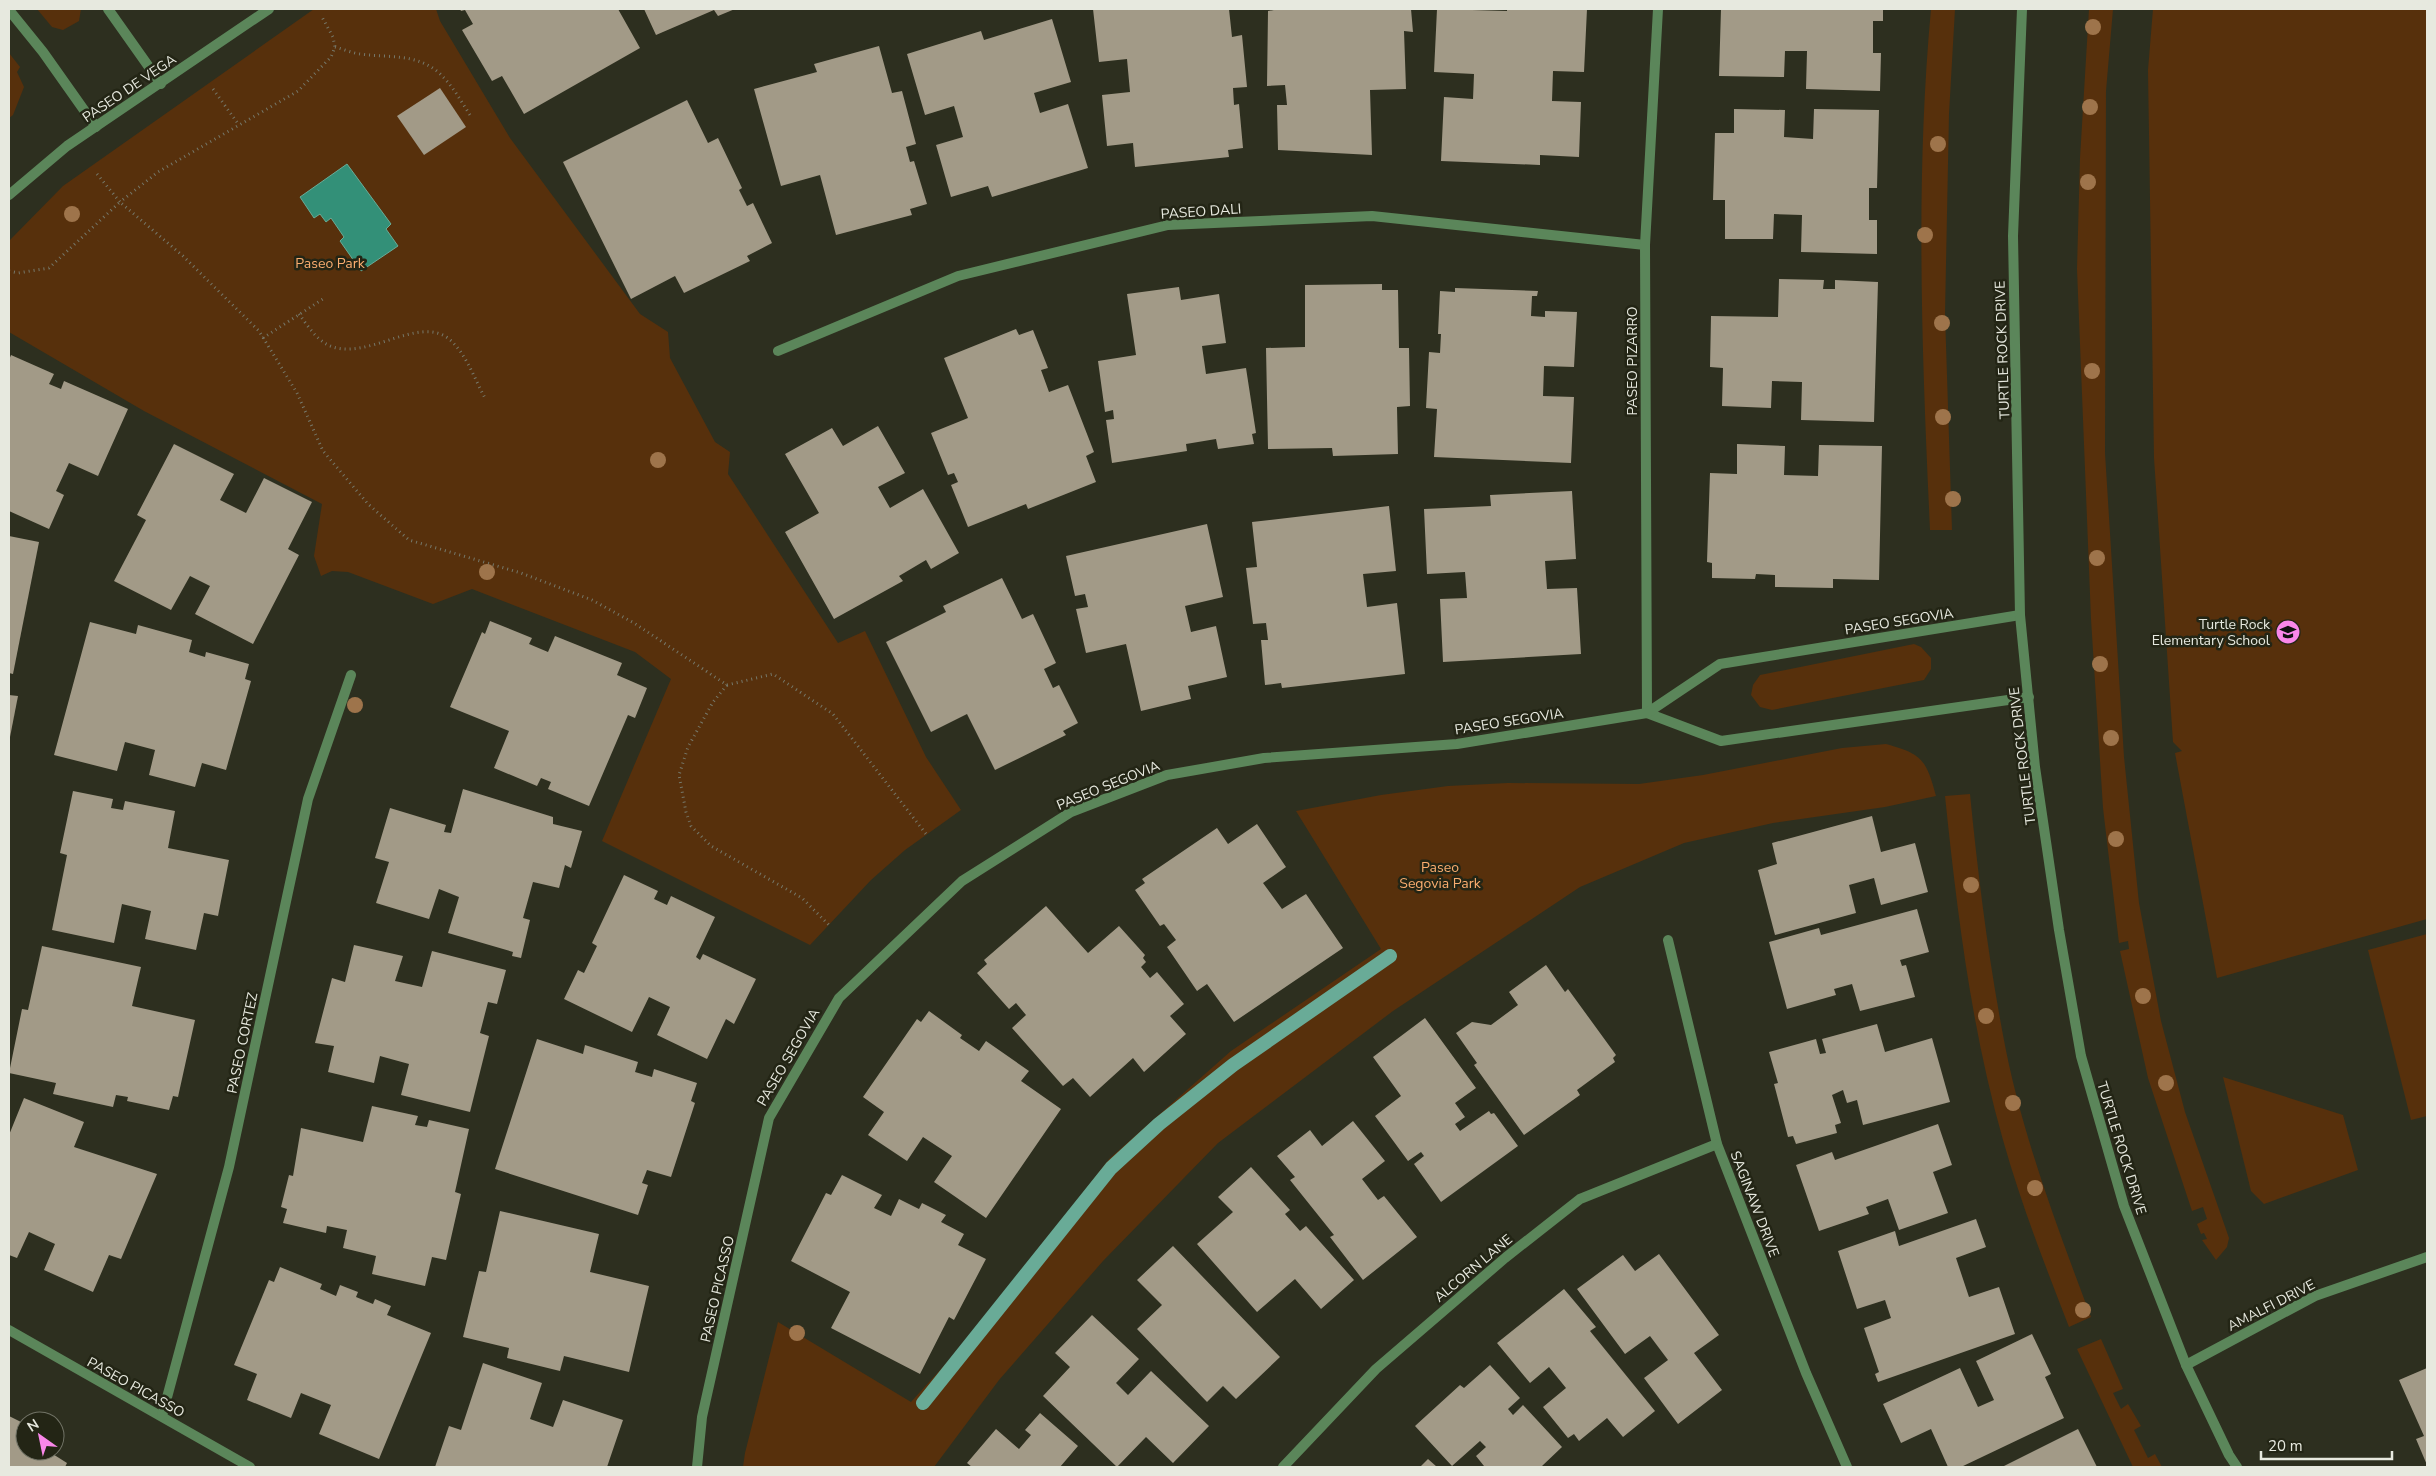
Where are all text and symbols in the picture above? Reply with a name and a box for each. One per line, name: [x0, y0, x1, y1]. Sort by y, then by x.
street label: PASEO DE VEGA: [79, 50, 180, 127]
street label: PASEO DALI: [1160, 199, 1242, 224]
park label: Paseo Park: [295, 254, 366, 273]
street label: TURTLE ROCK DRIVE: [1991, 280, 2014, 419]
street label: PASEO PIZARRO: [1623, 306, 1642, 416]
street label: PASEO SEGOVIA: [1843, 604, 1955, 639]
place label: Turtle Rock Elementary School: [2152, 615, 2271, 650]
school or university icon: Turtle Rock Elementary School: [2275, 619, 2301, 645]
street label: TURTLE ROCK DRIVE: [2005, 686, 2040, 826]
street label: PASEO SEGOVIA: [1453, 704, 1565, 739]
street label: PASEO SEGOVIA: [1054, 756, 1163, 815]
park label: Paseo Segovia Park: [1399, 858, 1482, 893]
street label: PASEO CORTEZ: [223, 991, 262, 1095]
street label: PASEO SEGOVIA: [753, 1005, 824, 1110]
street label: TURTLE ROCK DRIVE: [2092, 1079, 2151, 1217]
street label: SAGINAW DRIVE: [1726, 1148, 1784, 1260]
street label: ALCORN LANE: [1430, 1230, 1516, 1307]
street label: PASEO PICASSO: [696, 1234, 739, 1344]
street label: AMALFI DRIVE: [2224, 1275, 2318, 1336]
street label: PASEO PICASSO: [84, 1353, 188, 1422]
north arrow: [15, 1411, 65, 1461]
text: N: [24, 1415, 43, 1436]
scale bar: [2261, 1428, 2392, 1460]
text: 20 m: [2268, 1436, 2303, 1456]

